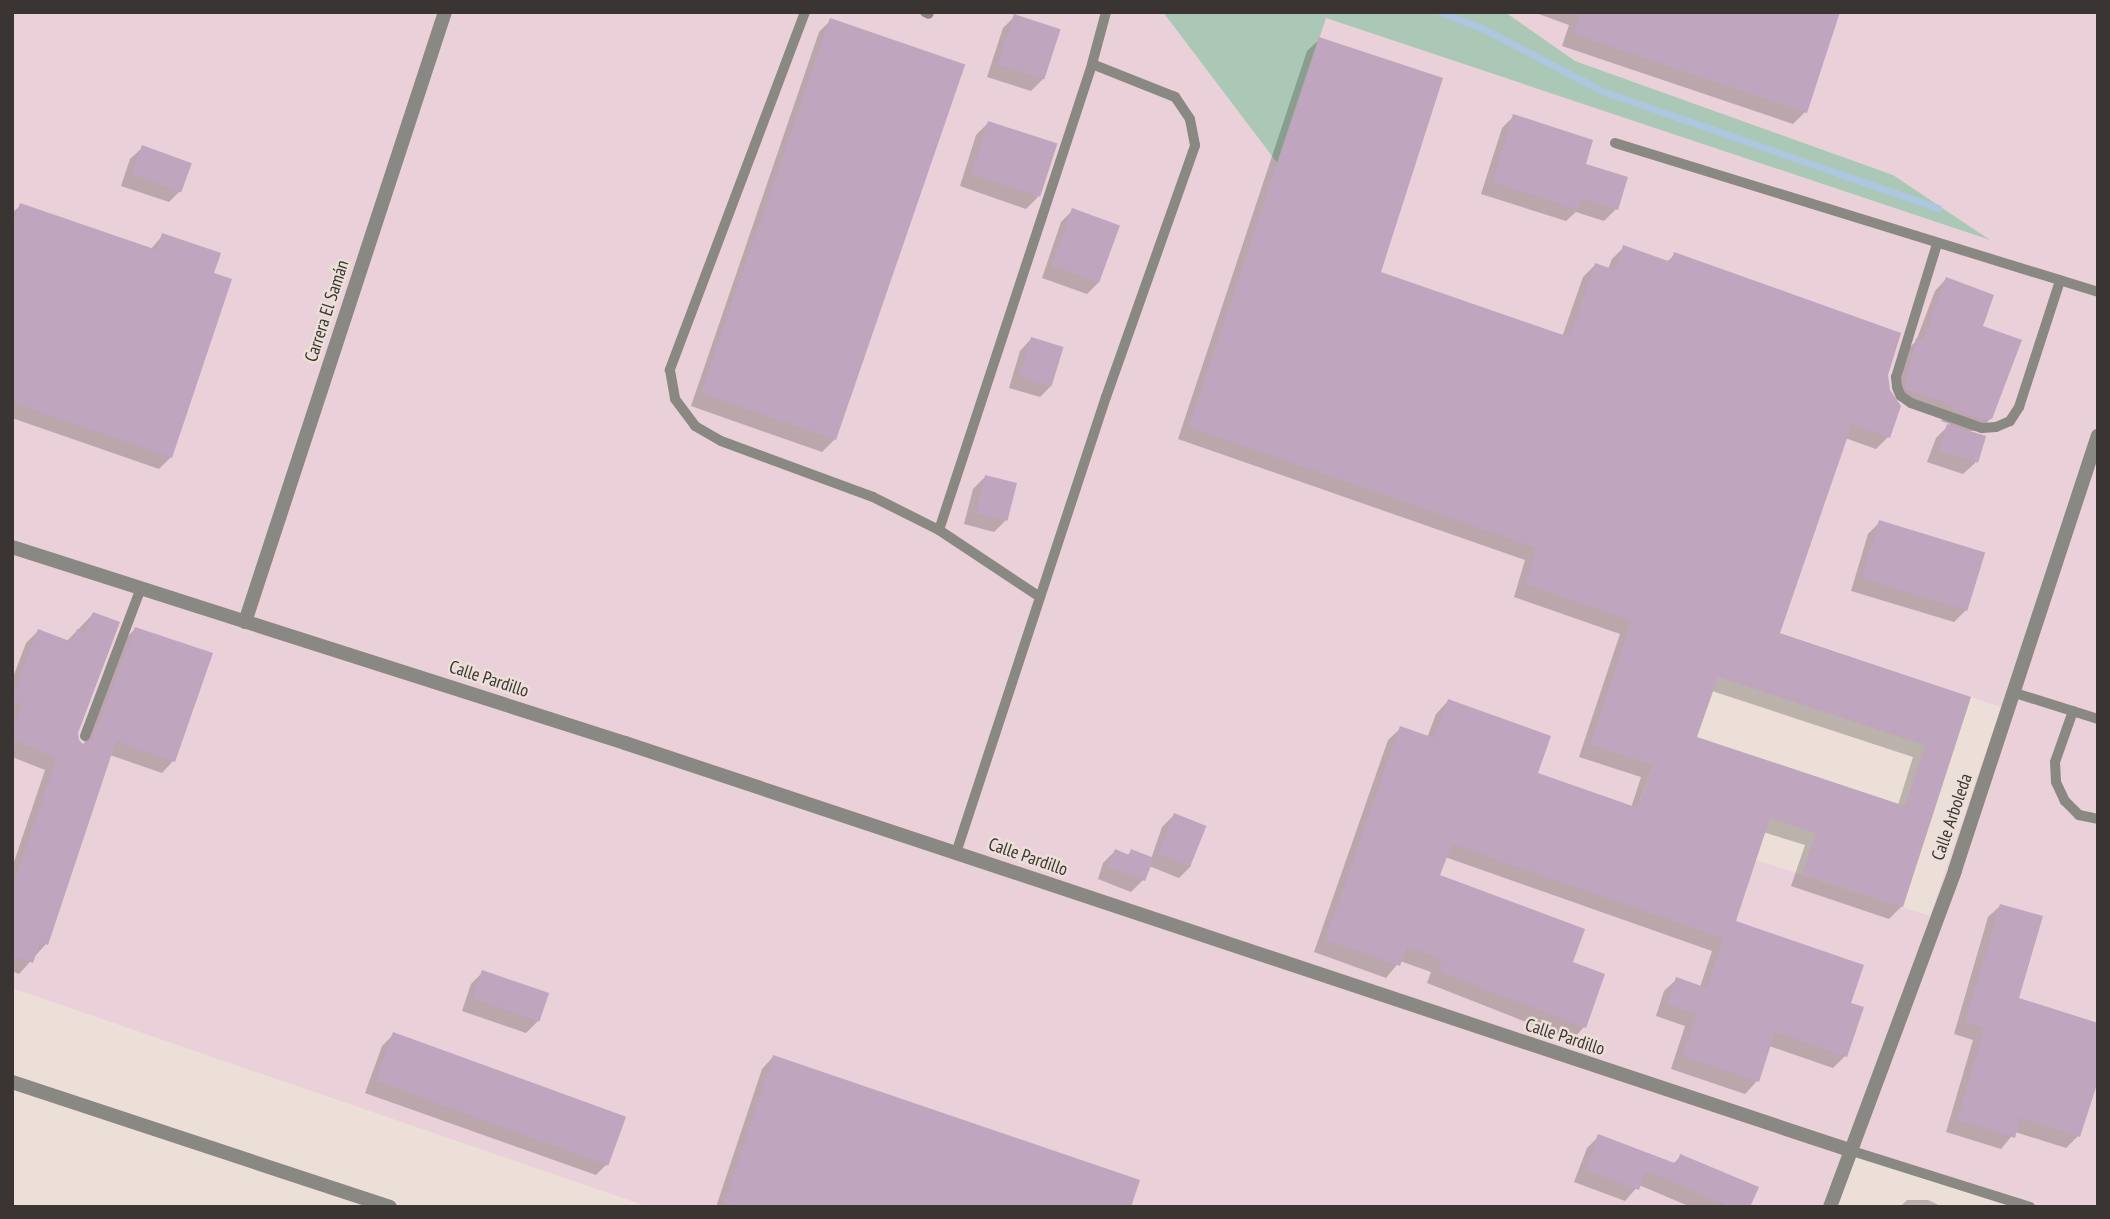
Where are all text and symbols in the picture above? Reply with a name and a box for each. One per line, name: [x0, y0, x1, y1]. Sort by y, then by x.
street label: Carrera El Samán: [300, 257, 354, 365]
street label: Calle Pardillo: [446, 656, 532, 702]
street label: Calle Arboleda: [1927, 771, 1977, 863]
street label: Calle Pardillo: [985, 833, 1071, 881]
street label: Calle Pardillo: [1522, 1014, 1608, 1060]

